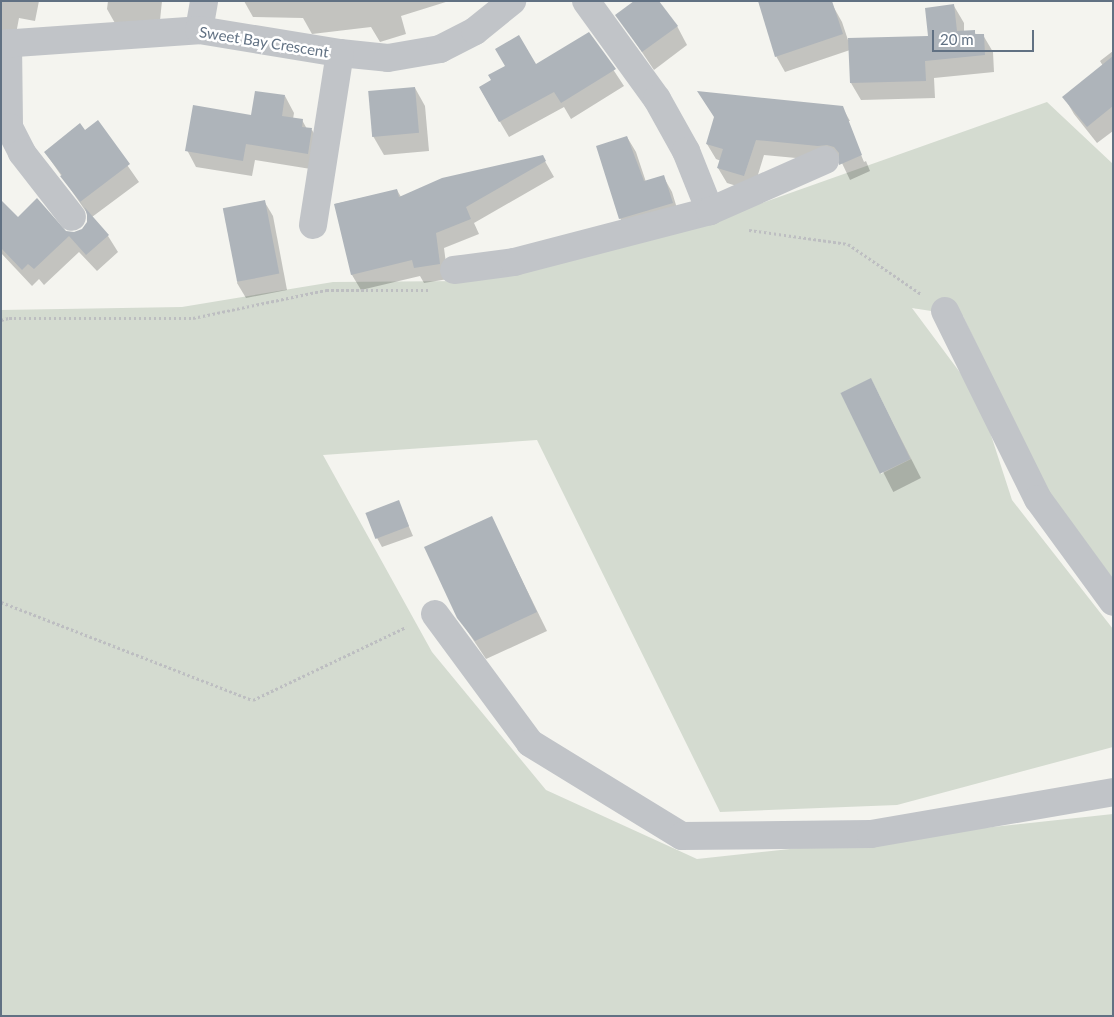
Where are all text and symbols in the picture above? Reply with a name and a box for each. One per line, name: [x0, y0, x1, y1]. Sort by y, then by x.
scale bar: [934, 20, 1036, 52]
street label: Sweet Bay Crescent: [198, 23, 330, 61]
text: 20 m: [940, 30, 974, 48]

